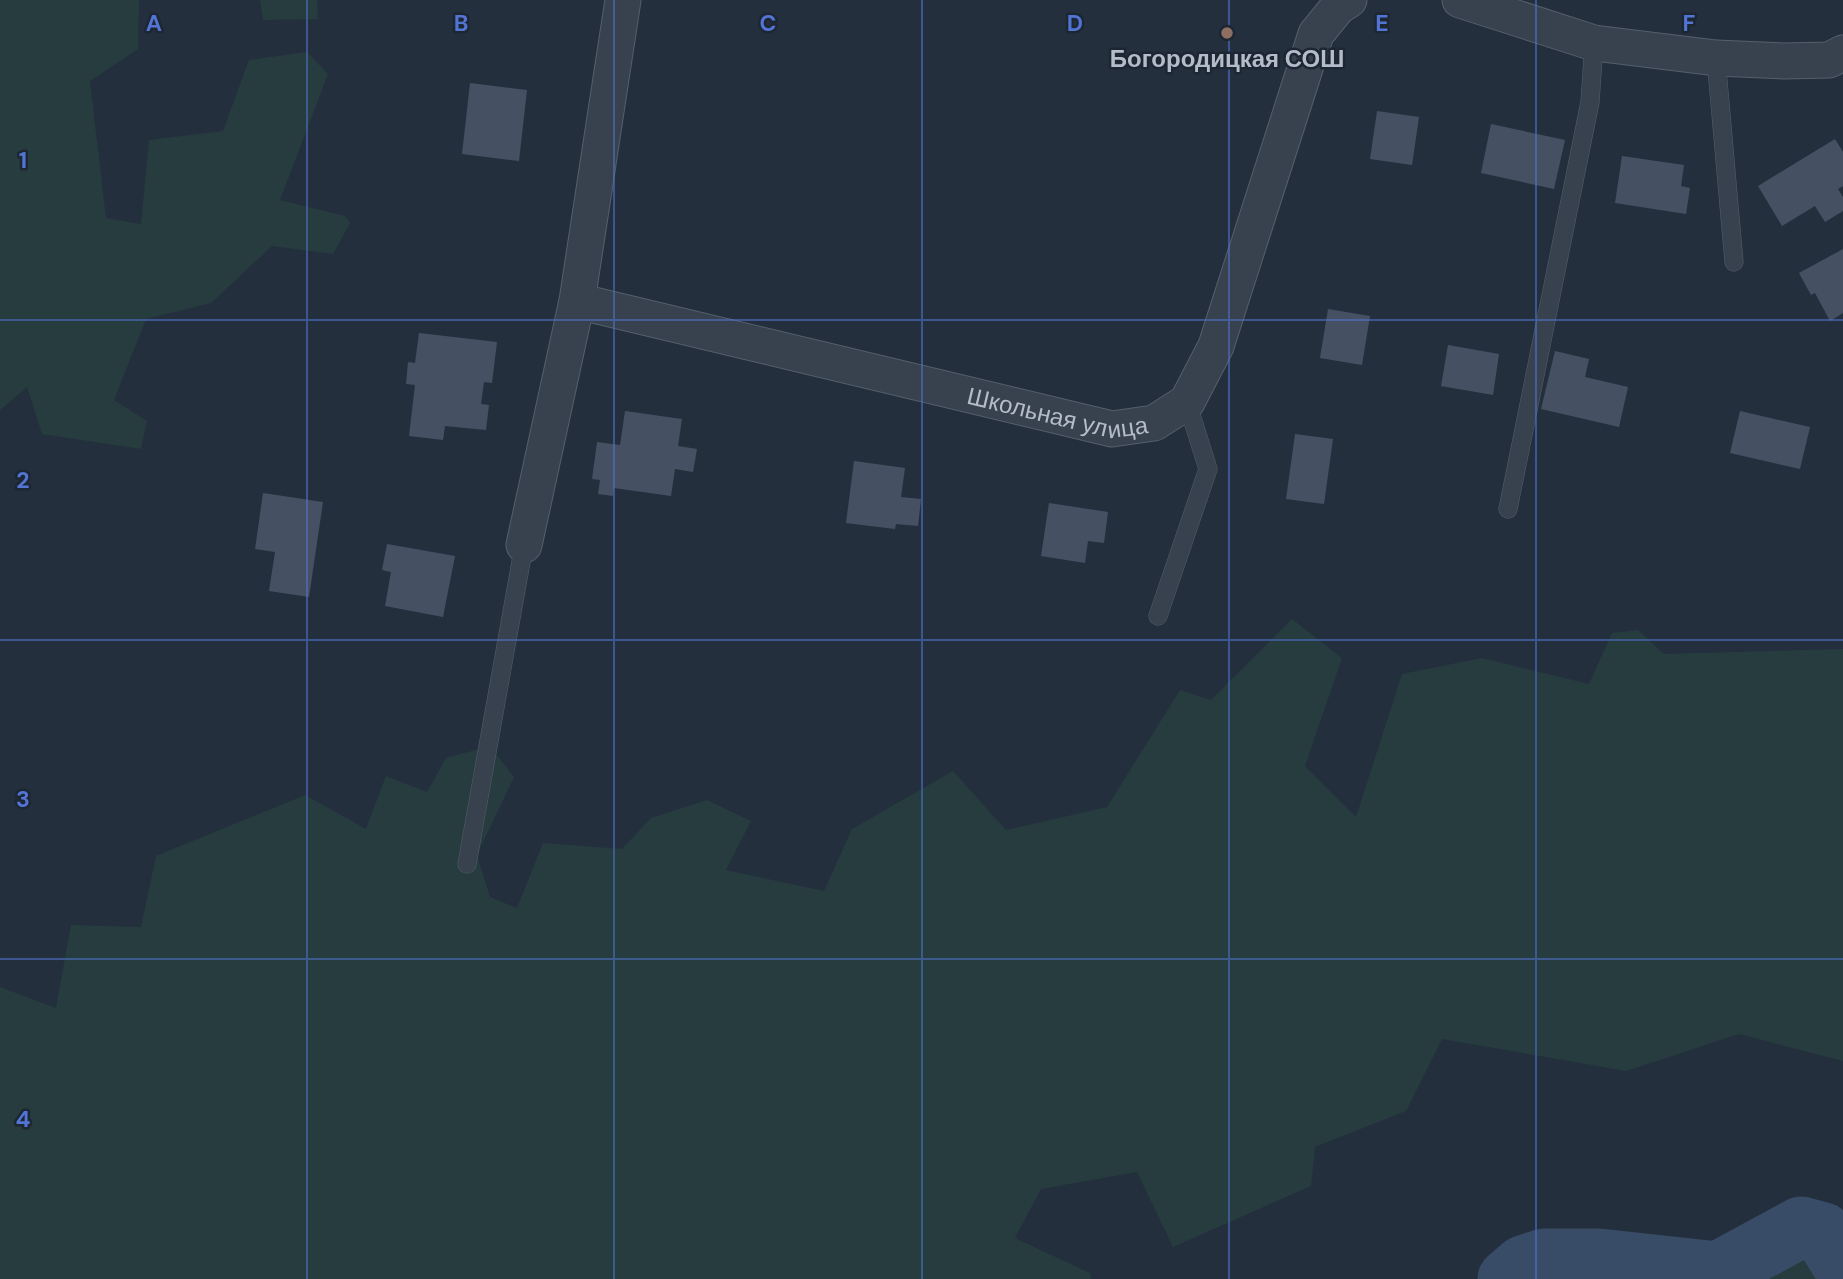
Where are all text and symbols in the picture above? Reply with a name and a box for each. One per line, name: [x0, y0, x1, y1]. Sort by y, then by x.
text: A: [146, 8, 162, 38]
text: B: [454, 8, 468, 38]
text: C: [760, 8, 776, 38]
text: D: [1067, 8, 1083, 38]
text: E: [1375, 8, 1389, 38]
text: F: [1683, 8, 1696, 38]
marker: Богородицкая СОШ: [1219, 25, 1235, 41]
place label: Богородицкая СОШ: [1110, 43, 1344, 74]
text: 1: [19, 145, 27, 175]
street label: Школьная улица: [964, 379, 1150, 445]
text: 2: [16, 465, 30, 495]
text: 3: [16, 784, 30, 814]
text: 4: [16, 1104, 31, 1134]

